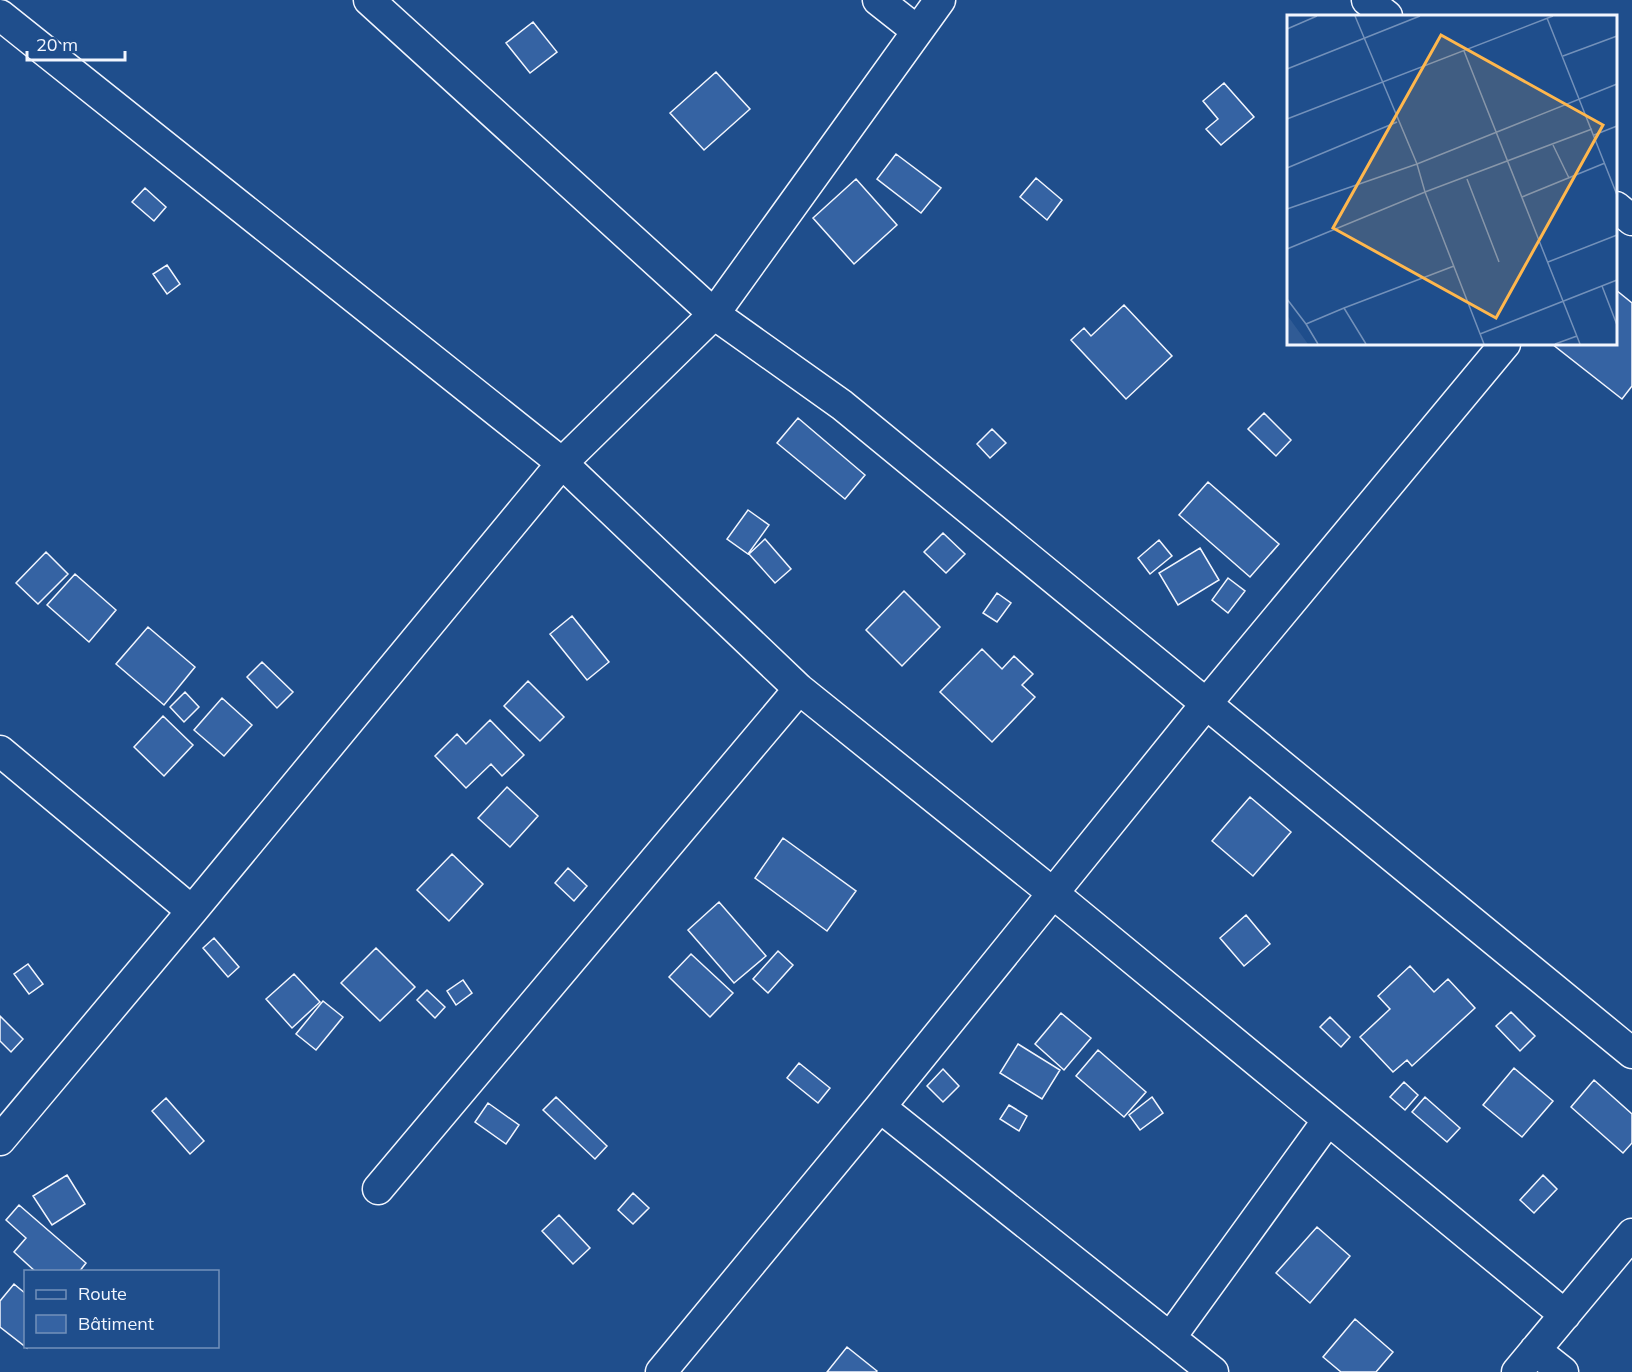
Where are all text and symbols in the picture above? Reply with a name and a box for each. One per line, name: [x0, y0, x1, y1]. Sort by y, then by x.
inset map: [1287, 15, 1617, 345]
scale bar: [27, 24, 124, 62]
text: 20 m: [36, 33, 78, 56]
legend: [24, 1270, 219, 1348]
text: Route: [78, 1282, 127, 1305]
text: Bâtiment: [78, 1312, 154, 1335]

